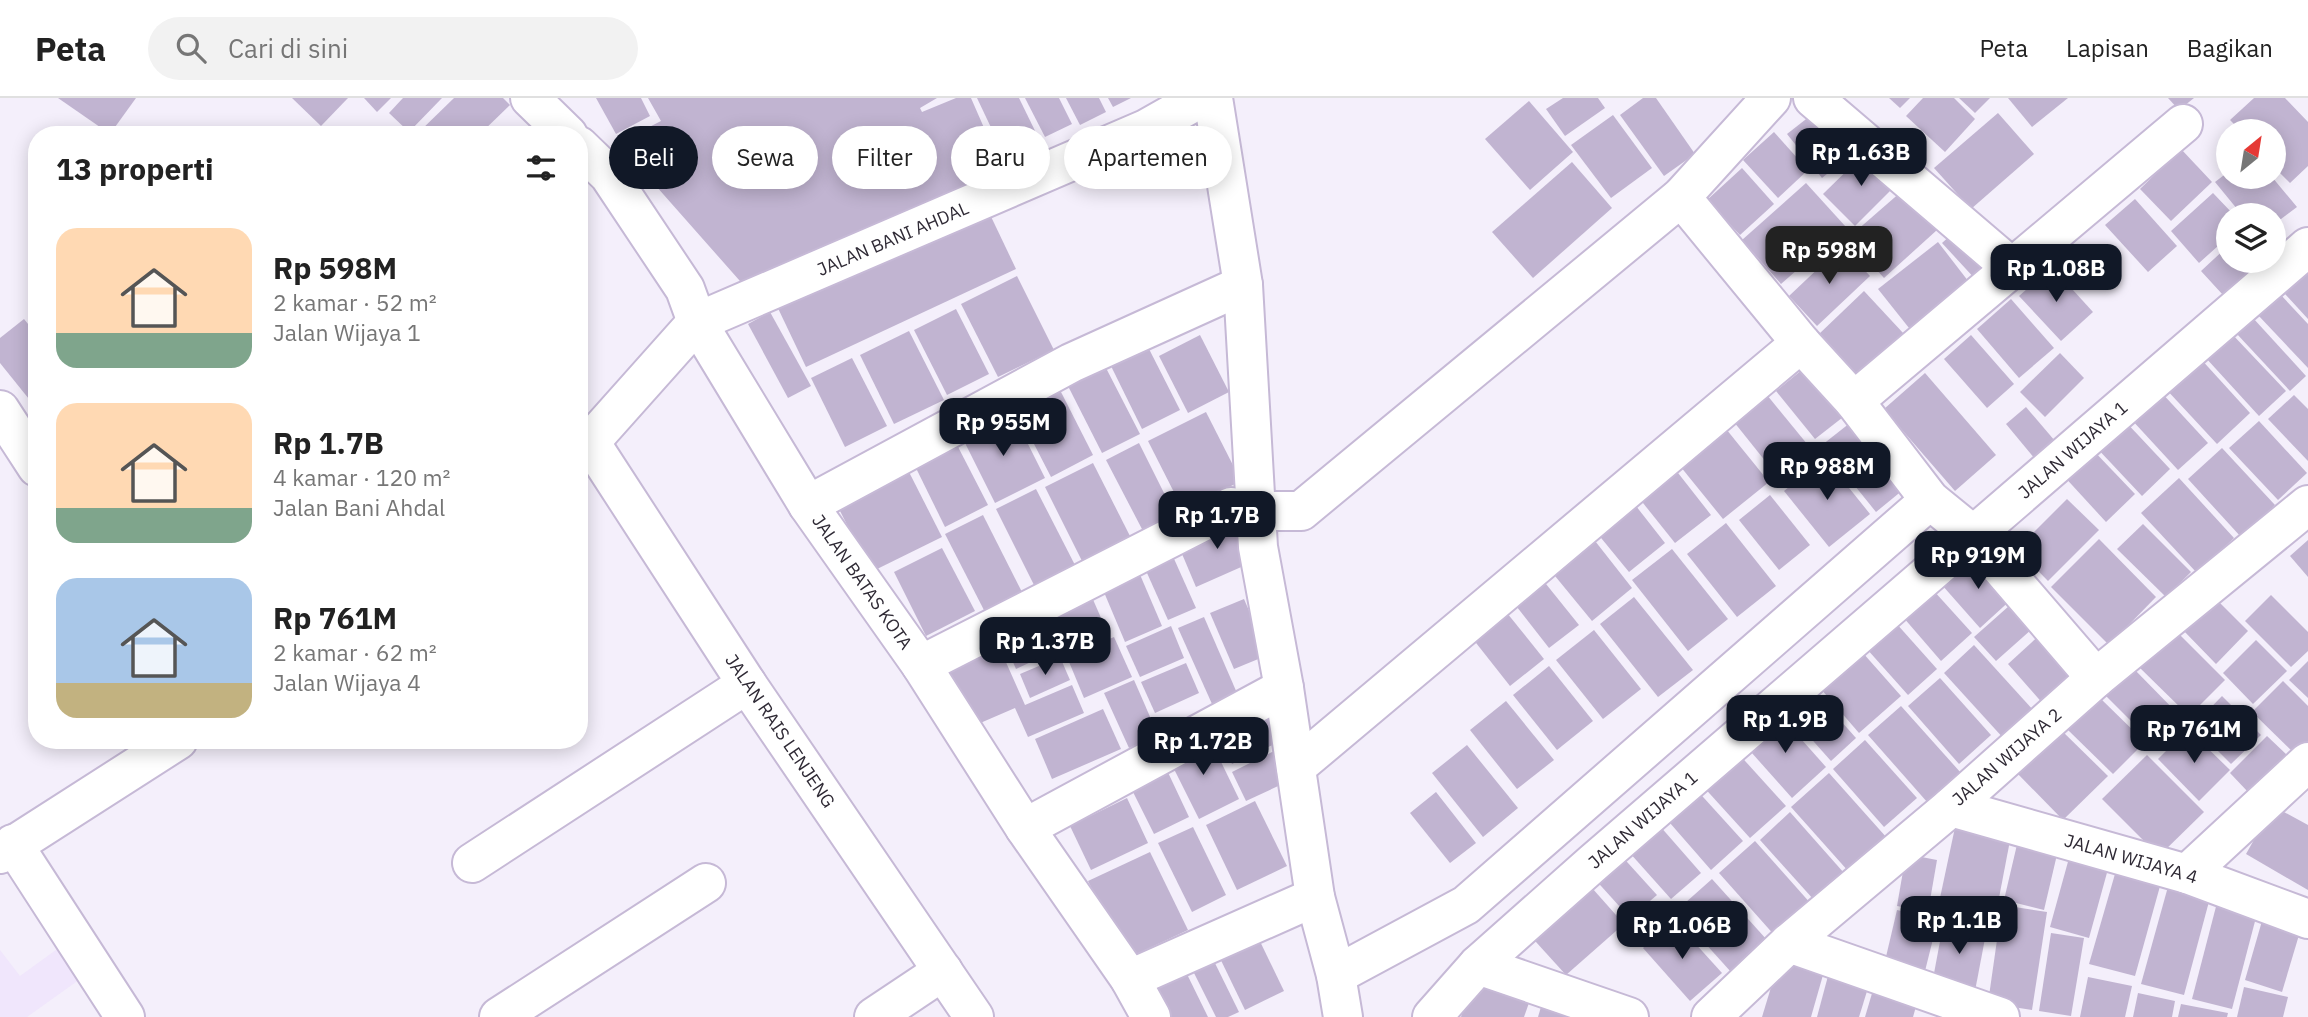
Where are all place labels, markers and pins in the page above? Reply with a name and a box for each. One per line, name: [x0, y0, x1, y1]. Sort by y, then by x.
pin: Rp 1.63B: [1789, 129, 1933, 188]
pin: Rp 598M: [1764, 226, 1894, 286]
pin: Rp 1.08B: [1984, 244, 2128, 304]
pin: Rp 955M: [938, 398, 1068, 458]
pin: Rp 988M: [1762, 442, 1892, 502]
pin: Rp 1.7B: [1152, 491, 1282, 551]
pin: Rp 919M: [1913, 532, 2043, 591]
pin: Rp 1.37B: [973, 618, 1117, 677]
pin: Rp 1.9B: [1720, 696, 1850, 755]
pin: Rp 761M: [2129, 706, 2259, 765]
pin: Rp 1.72B: [1131, 718, 1275, 777]
pin: Rp 1.1B: [1894, 896, 2024, 956]
pin: Rp 1.06B: [1610, 902, 1754, 961]

